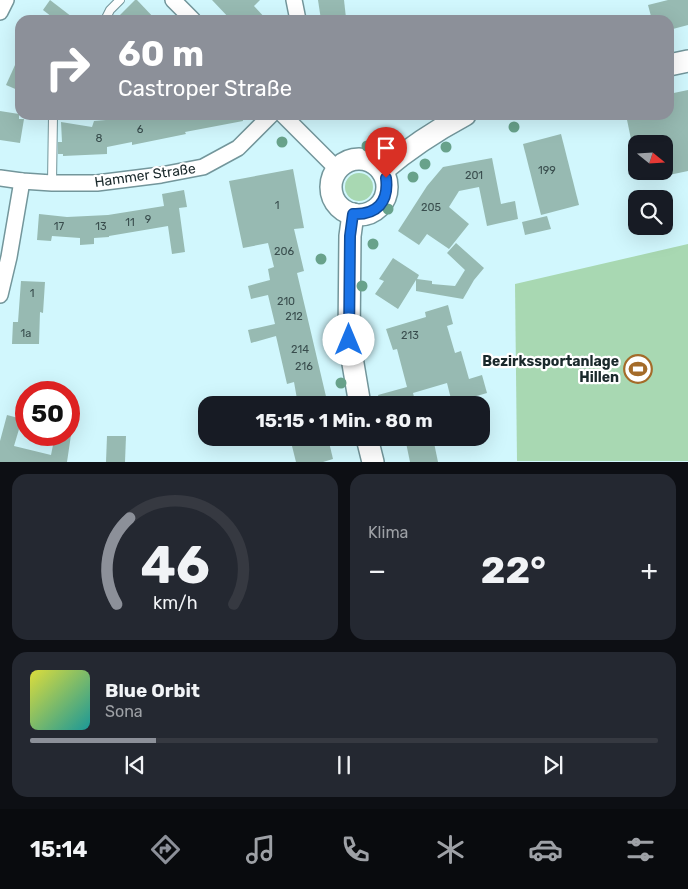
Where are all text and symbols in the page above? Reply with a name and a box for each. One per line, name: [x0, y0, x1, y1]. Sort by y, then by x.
text: 60 m: [118, 33, 204, 75]
icon: right: [35, 35, 100, 100]
text: Castroper Straße: [118, 75, 292, 102]
house number: 6: [137, 123, 144, 136]
pin: [365, 127, 407, 178]
house number: 8: [96, 132, 103, 145]
icon: arrive: [372, 134, 400, 162]
north arrow: [628, 135, 672, 180]
map controls: [628, 135, 673, 235]
street label: Hammer Straße: [93, 160, 197, 191]
house number: 199: [538, 164, 556, 177]
house number: 201: [465, 169, 483, 182]
button: search: [628, 190, 673, 235]
house number: 1: [275, 199, 279, 212]
house number: 205: [421, 201, 441, 214]
house number: 9: [145, 213, 151, 226]
house number: 11: [125, 216, 135, 229]
house number: 17: [54, 220, 65, 233]
house number: 13: [95, 220, 107, 233]
house number: 206: [274, 245, 294, 258]
house number: 1: [30, 287, 34, 300]
house number: 210: [277, 295, 295, 308]
house number: 212: [285, 310, 303, 323]
position arrow: [322, 313, 374, 365]
house number: 1a: [21, 327, 31, 340]
house number: 213: [401, 329, 419, 342]
house number: 214: [291, 343, 309, 356]
place label: Bezirkssportanlage Hillen: [482, 353, 619, 386]
sports icon: Bezirkssportanlage Hillen: [623, 354, 653, 384]
house number: 216: [295, 360, 313, 373]
speed limit sign: 50: [15, 381, 80, 446]
text: 15:15 · 1 Min. · 80 m: [255, 409, 433, 432]
text: Klima: [368, 523, 408, 542]
text: 46: [140, 534, 210, 596]
text: 22°: [481, 547, 546, 593]
text: −: [368, 554, 386, 587]
text: +: [641, 554, 658, 587]
text: km/h: [153, 592, 197, 613]
text: Blue Orbit: [105, 679, 200, 702]
text: Sona: [105, 702, 143, 721]
icon: previous: [121, 751, 149, 779]
icon: pause: [330, 751, 358, 779]
icon: next: [539, 751, 567, 779]
icon: directions: [148, 832, 183, 867]
icon: music: [243, 832, 278, 867]
icon: phone: [338, 832, 373, 867]
icon: climate: [433, 832, 468, 867]
icon: car: [528, 832, 563, 867]
icon: filters: [623, 832, 658, 867]
text: 15:14: [30, 836, 88, 863]

